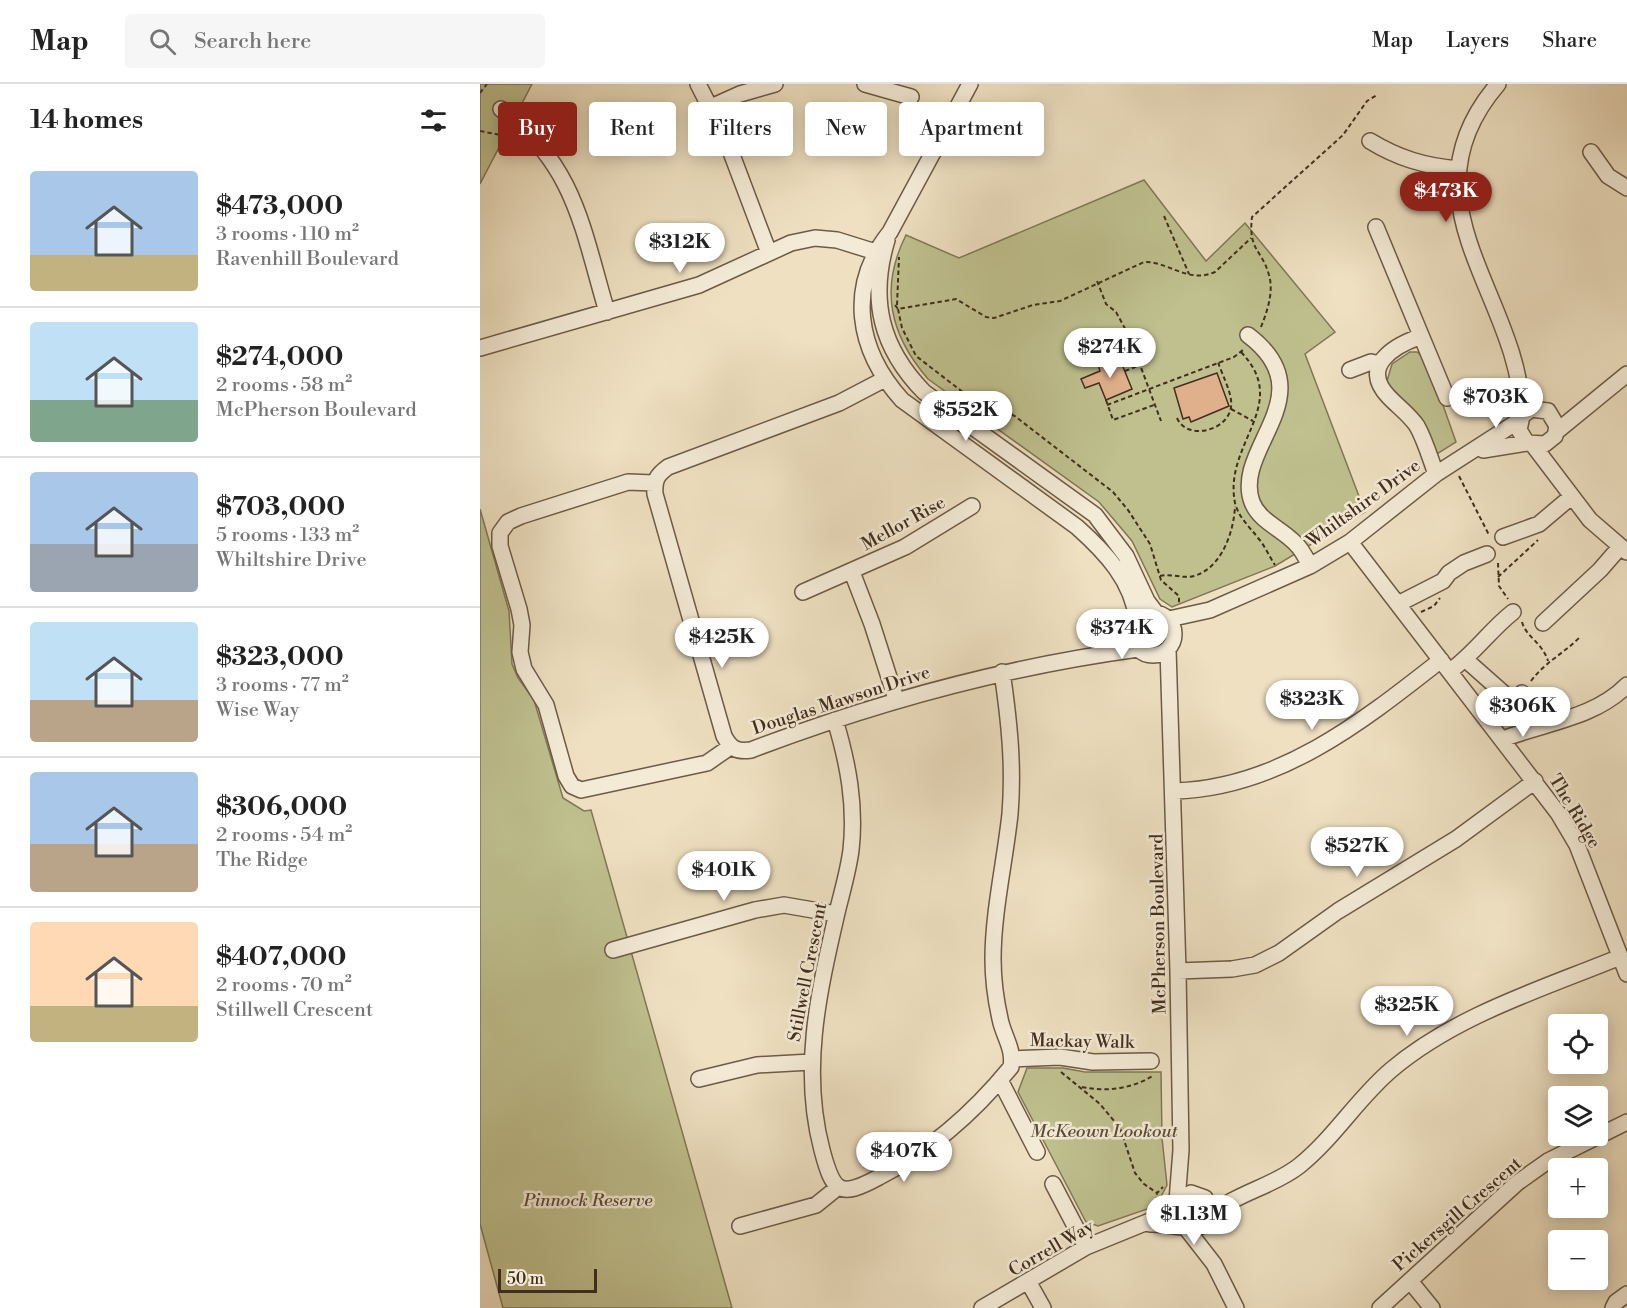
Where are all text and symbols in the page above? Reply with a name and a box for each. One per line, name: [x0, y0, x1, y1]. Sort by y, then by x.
search box: [125, 14, 545, 68]
text: Map: [30, 24, 89, 59]
icon: search: [146, 25, 179, 58]
text: Search here: [194, 28, 311, 55]
text: Map: [1372, 28, 1413, 54]
text: Layers: [1446, 28, 1509, 54]
text: Share: [1542, 28, 1597, 54]
chip: Buy: [498, 102, 577, 156]
chip: Rent: [589, 102, 676, 156]
chip: Filters: [688, 102, 793, 156]
chip: New: [805, 102, 887, 156]
chip: Apartment: [899, 102, 1044, 156]
text: 14 homes: [30, 104, 143, 136]
icon: filters: [417, 104, 450, 137]
pin: $473K: [1404, 172, 1488, 223]
text: $473K: [1414, 179, 1478, 204]
text: $473,000: [216, 190, 343, 222]
icon: home: [78, 195, 150, 267]
text: 3 rooms · 110 m²: [216, 222, 359, 247]
pin: $312K: [638, 223, 722, 274]
text: $312K: [649, 230, 711, 255]
text: Ravenhill Boulevard: [216, 247, 399, 272]
pin: $274K: [1068, 328, 1152, 379]
text: $274K: [1078, 335, 1142, 360]
text: $274,000: [216, 341, 343, 373]
icon: home: [78, 346, 150, 418]
text: 2 rooms · 58 m²: [216, 373, 352, 398]
pin: $703K: [1454, 378, 1538, 429]
text: $703K: [1463, 385, 1529, 410]
pin: $552K: [924, 391, 1008, 442]
text: McPherson Boulevard: [216, 398, 417, 423]
text: $552K: [933, 398, 999, 423]
street label: Whiltshire Drive: [1301, 454, 1425, 553]
text: $703,000: [216, 491, 345, 523]
street label: Mellor Rise: [857, 491, 949, 556]
icon: home: [78, 496, 150, 568]
text: 5 rooms · 133 m²: [216, 523, 359, 548]
text: Whiltshire Drive: [216, 548, 367, 573]
pin: $374K: [1080, 609, 1164, 660]
text: $374K: [1090, 616, 1154, 641]
pin: $425K: [680, 618, 764, 669]
text: $425K: [689, 625, 755, 650]
text: $323,000: [216, 641, 344, 673]
icon: home: [78, 646, 150, 718]
street label: Douglas Mawson Drive: [749, 661, 933, 740]
text: 3 rooms · 77 m²: [216, 673, 349, 698]
pin: $323K: [1270, 680, 1354, 731]
text: $323K: [1280, 687, 1344, 712]
pin: $306K: [1481, 687, 1565, 738]
text: $306K: [1489, 694, 1557, 719]
text: Wise Way: [216, 698, 300, 723]
street label: The Ridge: [1543, 770, 1606, 853]
text: $306,000: [216, 791, 347, 823]
icon: home: [78, 796, 150, 868]
text: 2 rooms · 54 m²: [216, 823, 352, 848]
pin: $527K: [1315, 827, 1399, 878]
street label: McPherson Boulevard: [1145, 833, 1172, 1014]
text: $527K: [1325, 834, 1389, 859]
text: The Ridge: [216, 848, 308, 873]
pin: $401K: [682, 851, 766, 902]
text: $401K: [692, 858, 757, 883]
street label: Stillwell Crescent: [783, 900, 832, 1044]
text: $407,000: [216, 941, 346, 973]
icon: home: [78, 946, 150, 1018]
text: 2 rooms · 70 m²: [216, 973, 352, 998]
pin: $325K: [1365, 986, 1449, 1037]
text: $325K: [1374, 993, 1440, 1018]
text: Stillwell Crescent: [216, 998, 373, 1023]
map controls: [1548, 1014, 1608, 1290]
button: locate: [1548, 1014, 1608, 1074]
street label: Mackay Walk: [1030, 1029, 1136, 1054]
button: layers: [1548, 1086, 1608, 1146]
park label: McKeown Lookout: [1030, 1120, 1179, 1143]
pin: $407K: [862, 1132, 946, 1183]
text: $407K: [870, 1139, 938, 1164]
street label: Pickersgill Crescent: [1388, 1152, 1527, 1277]
button: +: [1548, 1158, 1608, 1218]
park label: Pinnock Reserve: [522, 1189, 653, 1212]
pin: $1.13M: [1145, 1195, 1243, 1246]
text: $1.13M: [1160, 1202, 1228, 1227]
street label: Correll Way: [1005, 1215, 1098, 1282]
button: −: [1548, 1230, 1608, 1290]
scale bar: [498, 1266, 597, 1294]
text: 50 m: [507, 1269, 544, 1289]

